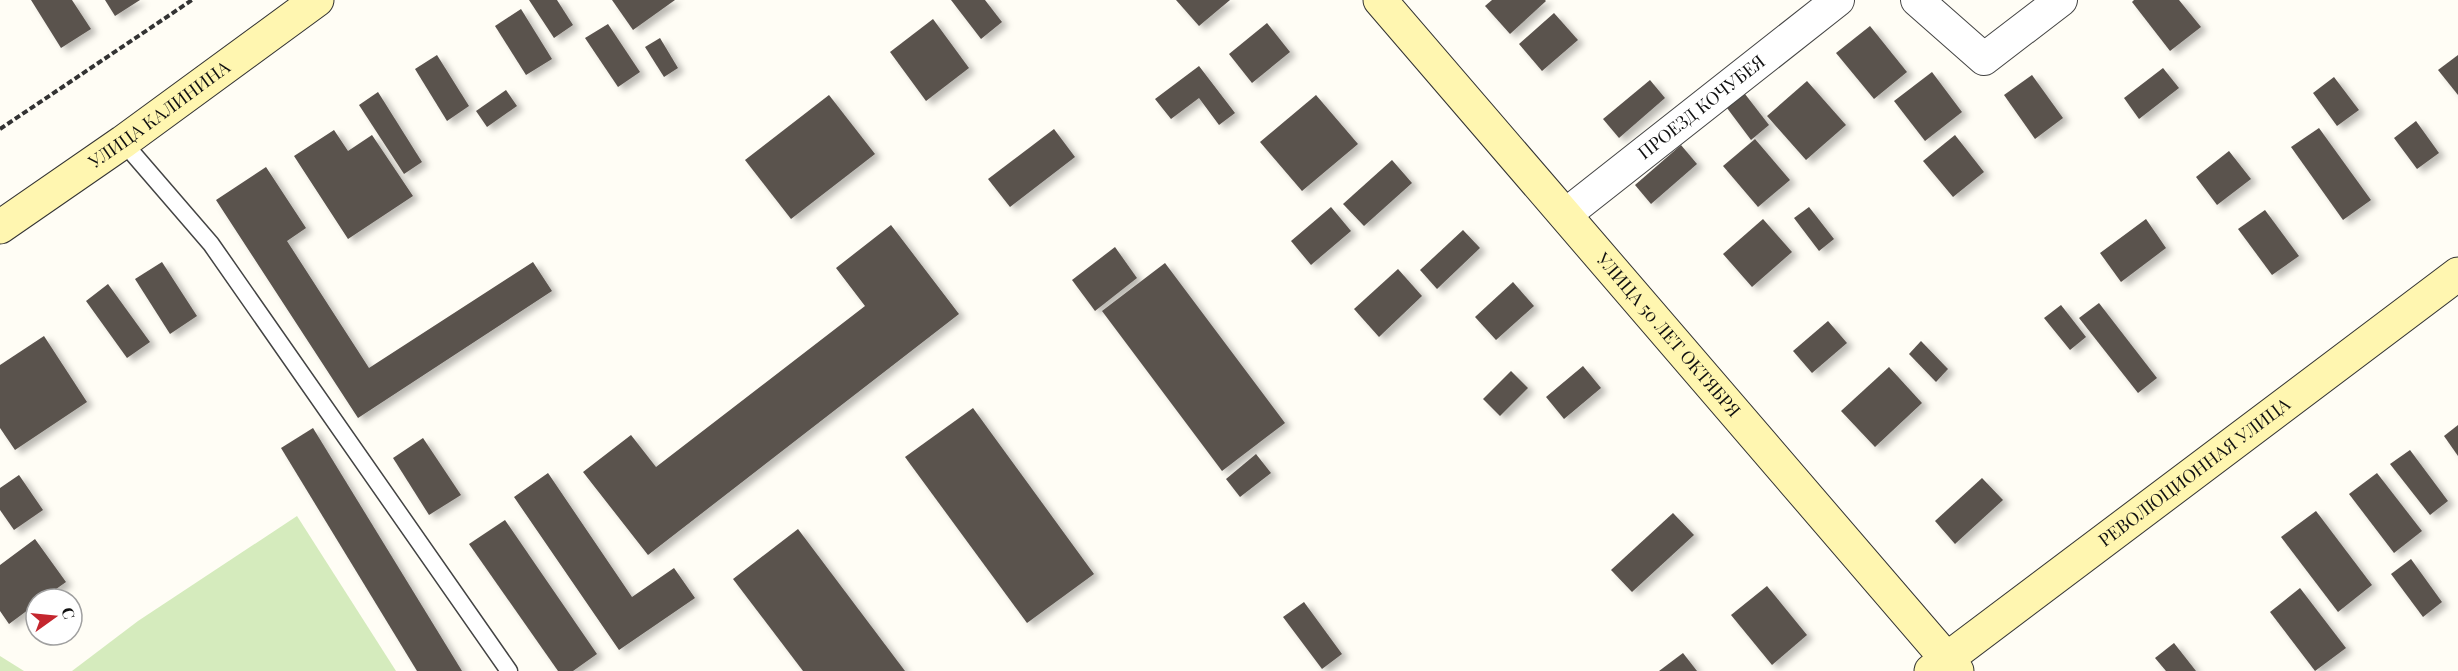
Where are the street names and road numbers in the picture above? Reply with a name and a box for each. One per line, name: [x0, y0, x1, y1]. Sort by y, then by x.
street label: ПРОЕЗД КОЧУБЕЯ: [1632, 49, 1770, 164]
street label: УЛИЦА КАЛИНИНА: [83, 54, 235, 174]
street label: УЛИЦА 50 ЛЕТ ОКТЯБРЯ: [1591, 247, 1746, 422]
street label: РЕВОЛЮЦИОННАЯ УЛИЦА: [2093, 391, 2295, 552]

